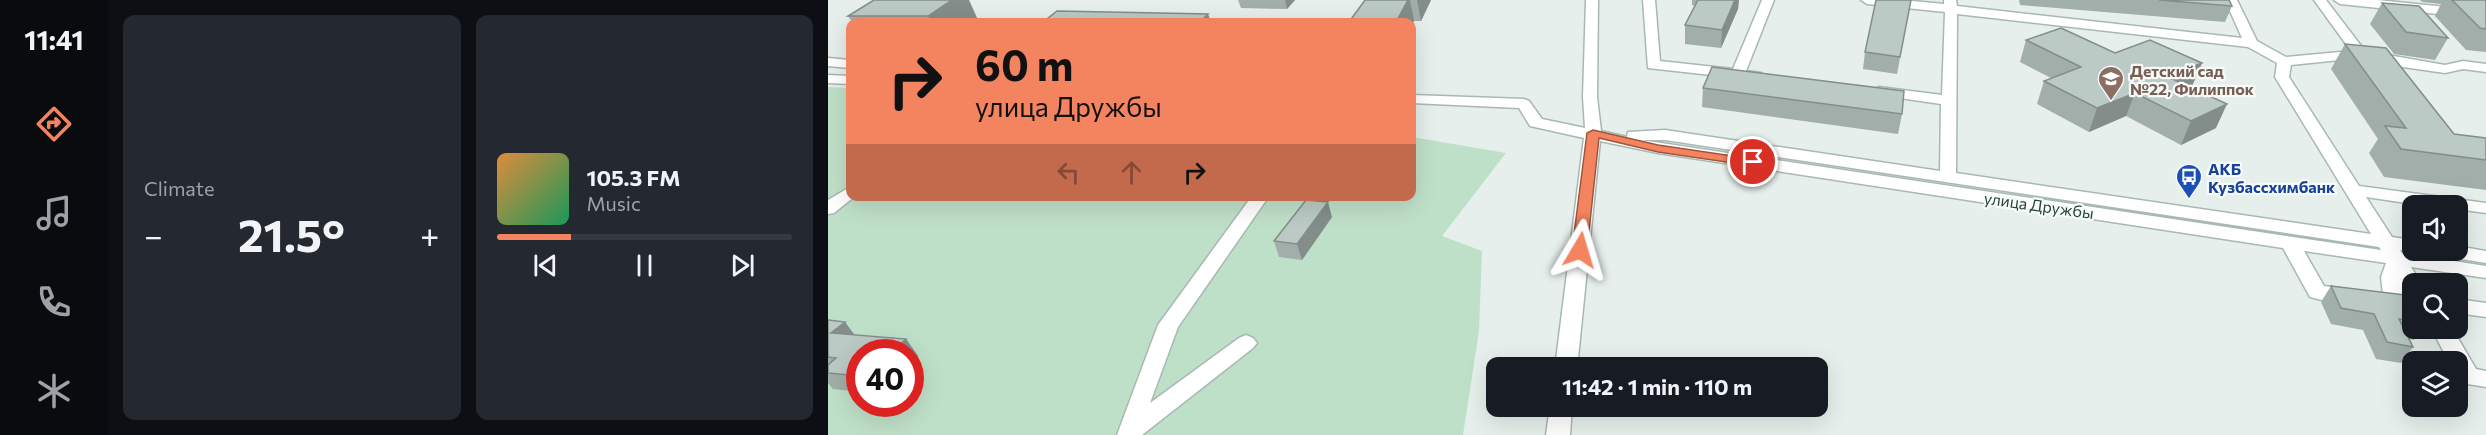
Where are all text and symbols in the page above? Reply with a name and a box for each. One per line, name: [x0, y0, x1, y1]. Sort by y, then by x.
text: 11:41: [24, 23, 84, 56]
text: 60 m: [975, 38, 1074, 90]
icon: right: [876, 42, 954, 120]
place label: Детский сад №22, Филиппок: [2130, 61, 2254, 98]
school or university icon: Детский сад №22, Филиппок: [2096, 64, 2126, 102]
text: улица Дружбы: [975, 90, 1162, 123]
icon: directions: [33, 103, 75, 145]
pin: [1727, 136, 1778, 187]
icon: arrive: [1736, 145, 1769, 178]
icon: left: [1052, 156, 1085, 189]
icon: ahead: [1115, 156, 1148, 189]
icon: right: [1178, 156, 1211, 189]
place label: АКБ Кузбассхимбанк: [2208, 159, 2335, 196]
bus stop icon: АКБ Кузбассхимбанк: [2174, 162, 2204, 200]
text: 105.3 FM: [587, 164, 680, 191]
text: Climate: [144, 176, 214, 200]
street label: улица Дружбы: [1983, 188, 2095, 222]
text: Music: [587, 191, 641, 215]
icon: music: [33, 192, 75, 234]
map controls: [2402, 195, 2468, 417]
button: sound: [2402, 195, 2468, 261]
text: 21.5°: [238, 206, 345, 261]
text: −: [144, 214, 163, 255]
text: +: [420, 214, 440, 255]
position arrow: [1548, 218, 1612, 282]
icon: previous: [529, 249, 562, 282]
icon: pause: [628, 249, 661, 282]
icon: next: [726, 249, 759, 282]
button: search: [2402, 273, 2468, 339]
icon: phone: [33, 281, 75, 323]
speed limit sign: 40: [846, 339, 924, 417]
button: layers: [2402, 351, 2468, 417]
icon: climate: [33, 370, 75, 412]
text: 11:42 · 1 min · 110 m: [1562, 373, 1752, 400]

